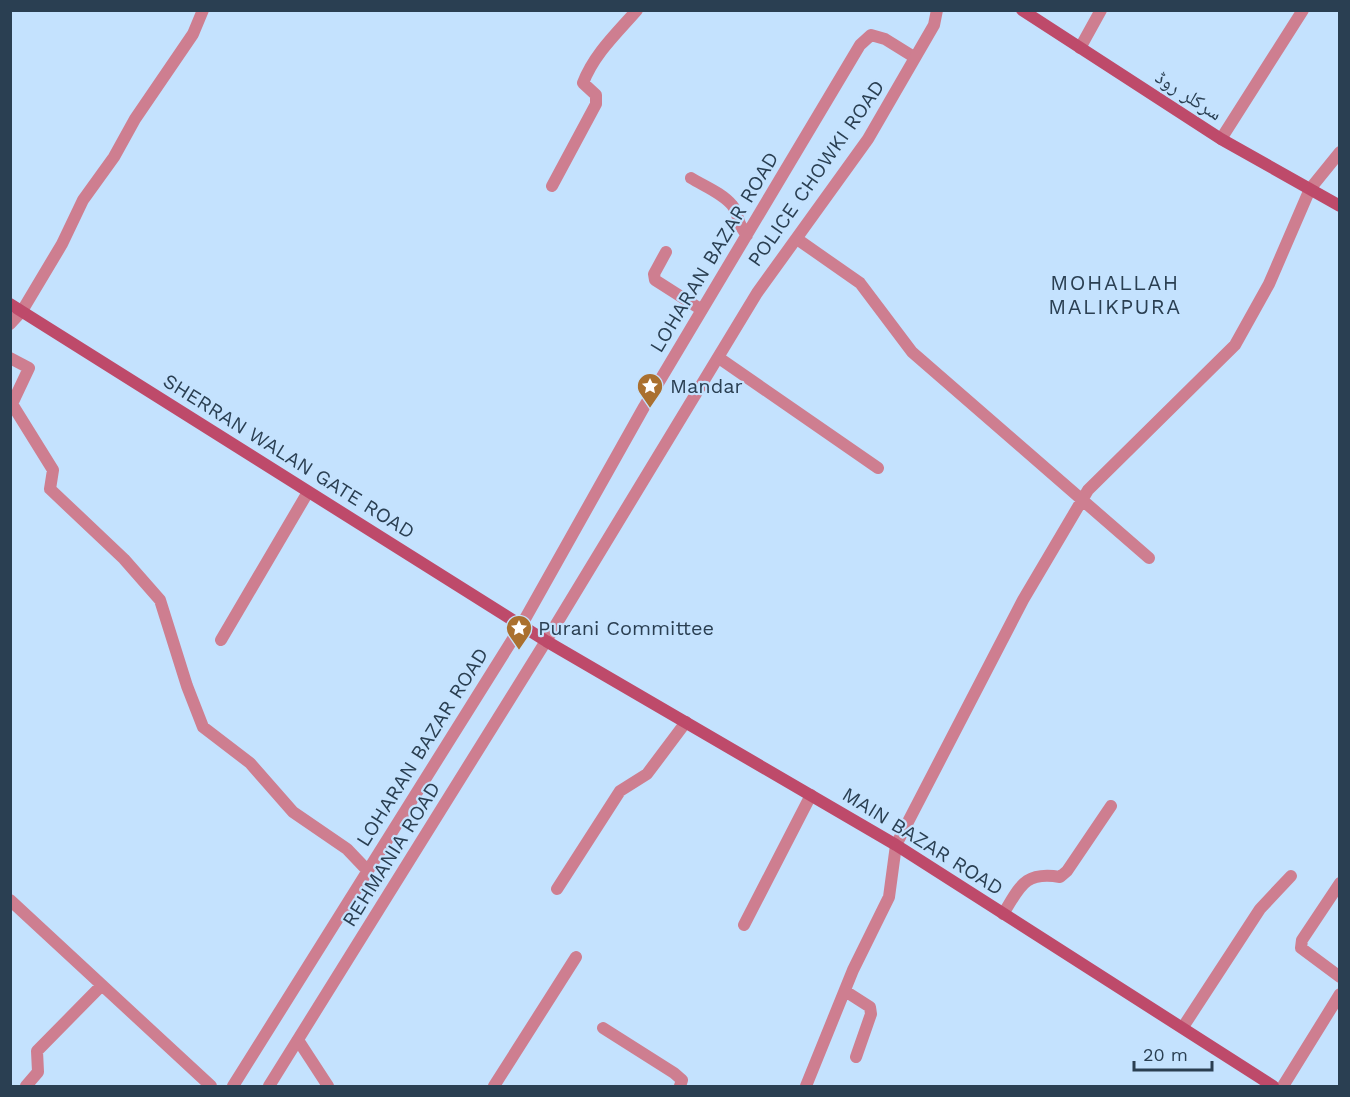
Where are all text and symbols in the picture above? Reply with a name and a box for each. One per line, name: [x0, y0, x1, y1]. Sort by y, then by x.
street label: سرکلر روڈ: [1151, 65, 1227, 125]
street label: POLICE CHOWKI ROAD: [743, 75, 889, 271]
street label: LOHARAN BAZAR ROAD: [645, 147, 783, 357]
district label: MOHALLAH MALIKPURA: [1048, 270, 1182, 319]
street label: SHERRAN WALAN GATE ROAD: [159, 368, 419, 544]
place icon: Mandar: [635, 371, 665, 409]
place label: Mandar: [670, 374, 743, 398]
place icon: Purani Committee: [504, 613, 534, 651]
place label: Purani Committee: [538, 616, 714, 640]
street label: LOHARAN BAZAR ROAD: [351, 643, 493, 851]
street label: REHMANIA ROAD: [337, 777, 445, 931]
street label: MAIN BAZAR ROAD: [838, 782, 1008, 900]
scale bar: [1134, 1034, 1212, 1072]
text: 20 m: [1143, 1044, 1188, 1065]

